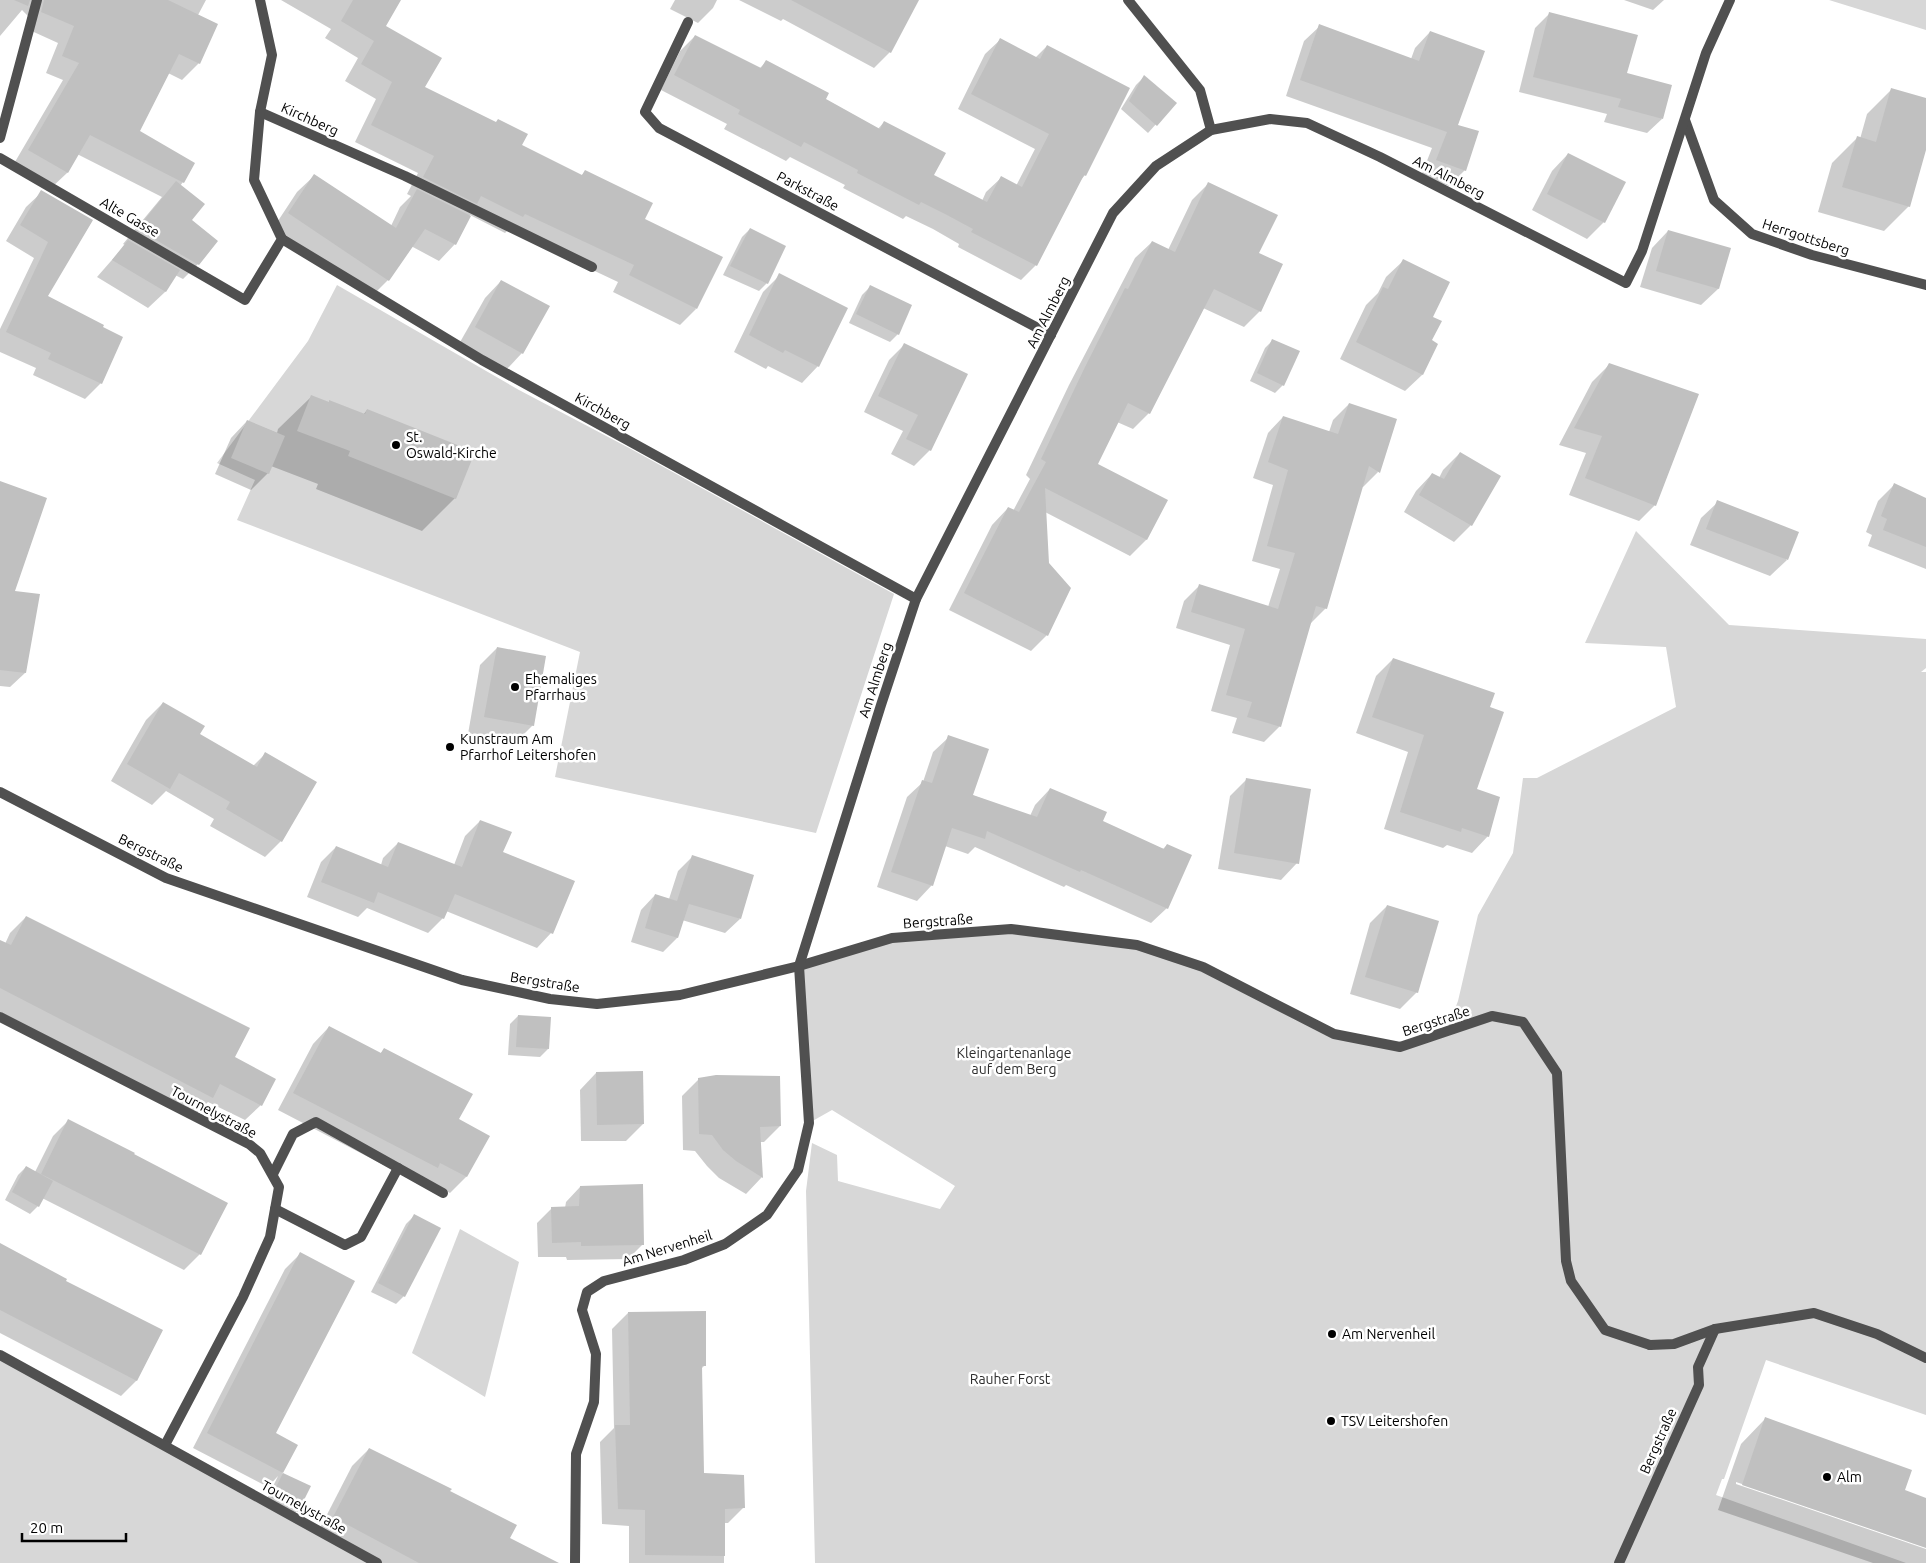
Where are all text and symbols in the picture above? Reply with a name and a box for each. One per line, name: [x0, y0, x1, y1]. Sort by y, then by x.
street label: Kirchberg: [279, 99, 341, 139]
street label: Am Almberg: [1410, 152, 1488, 202]
street label: Parkstraße: [774, 168, 842, 214]
street label: Alte Gasse: [98, 194, 162, 240]
street label: Herrgottsberg: [1760, 215, 1852, 259]
street label: Am Almberg: [1023, 273, 1073, 351]
street label: Kirchberg: [572, 389, 634, 433]
place label: St. Oswald-Kirche: [406, 429, 497, 461]
marker: St. Oswald-Kirche: [390, 439, 402, 451]
street label: Am Almberg: [855, 640, 895, 720]
place label: Ehemaliges Pfarrhaus: [525, 671, 597, 703]
marker: Ehemaliges Pfarrhaus: [509, 681, 521, 693]
place label: Kunstraum Am Pfarrhof Leitershofen: [460, 731, 596, 763]
marker: Kunstraum Am Pfarrhof Leitershofen: [444, 741, 456, 753]
street label: Bergstraße: [116, 830, 186, 876]
street label: Bergstraße: [902, 911, 974, 931]
street label: Bergstraße: [509, 969, 581, 995]
street label: Bergstraße: [1400, 1003, 1472, 1039]
park label: Kleingartenanlage auf dem Berg: [957, 1045, 1071, 1077]
street label: Tournelystraße: [168, 1083, 260, 1141]
street label: Am Nervenheil: [620, 1227, 714, 1269]
place label: Am Nervenheil: [1342, 1326, 1435, 1342]
marker: Am Nervenheil: [1326, 1328, 1338, 1340]
park label: Rauher Forst: [970, 1371, 1051, 1387]
street label: Bergstraße: [1636, 1406, 1680, 1476]
place label: TSV Leitershofen: [1341, 1413, 1448, 1429]
marker: TSV Leitershofen: [1325, 1415, 1337, 1427]
place label: Alm: [1837, 1469, 1862, 1485]
marker: Alm: [1821, 1471, 1833, 1483]
street label: Tournelystraße: [259, 1477, 349, 1537]
scale bar: [22, 1510, 126, 1542]
text: 20 m: [30, 1519, 63, 1536]

